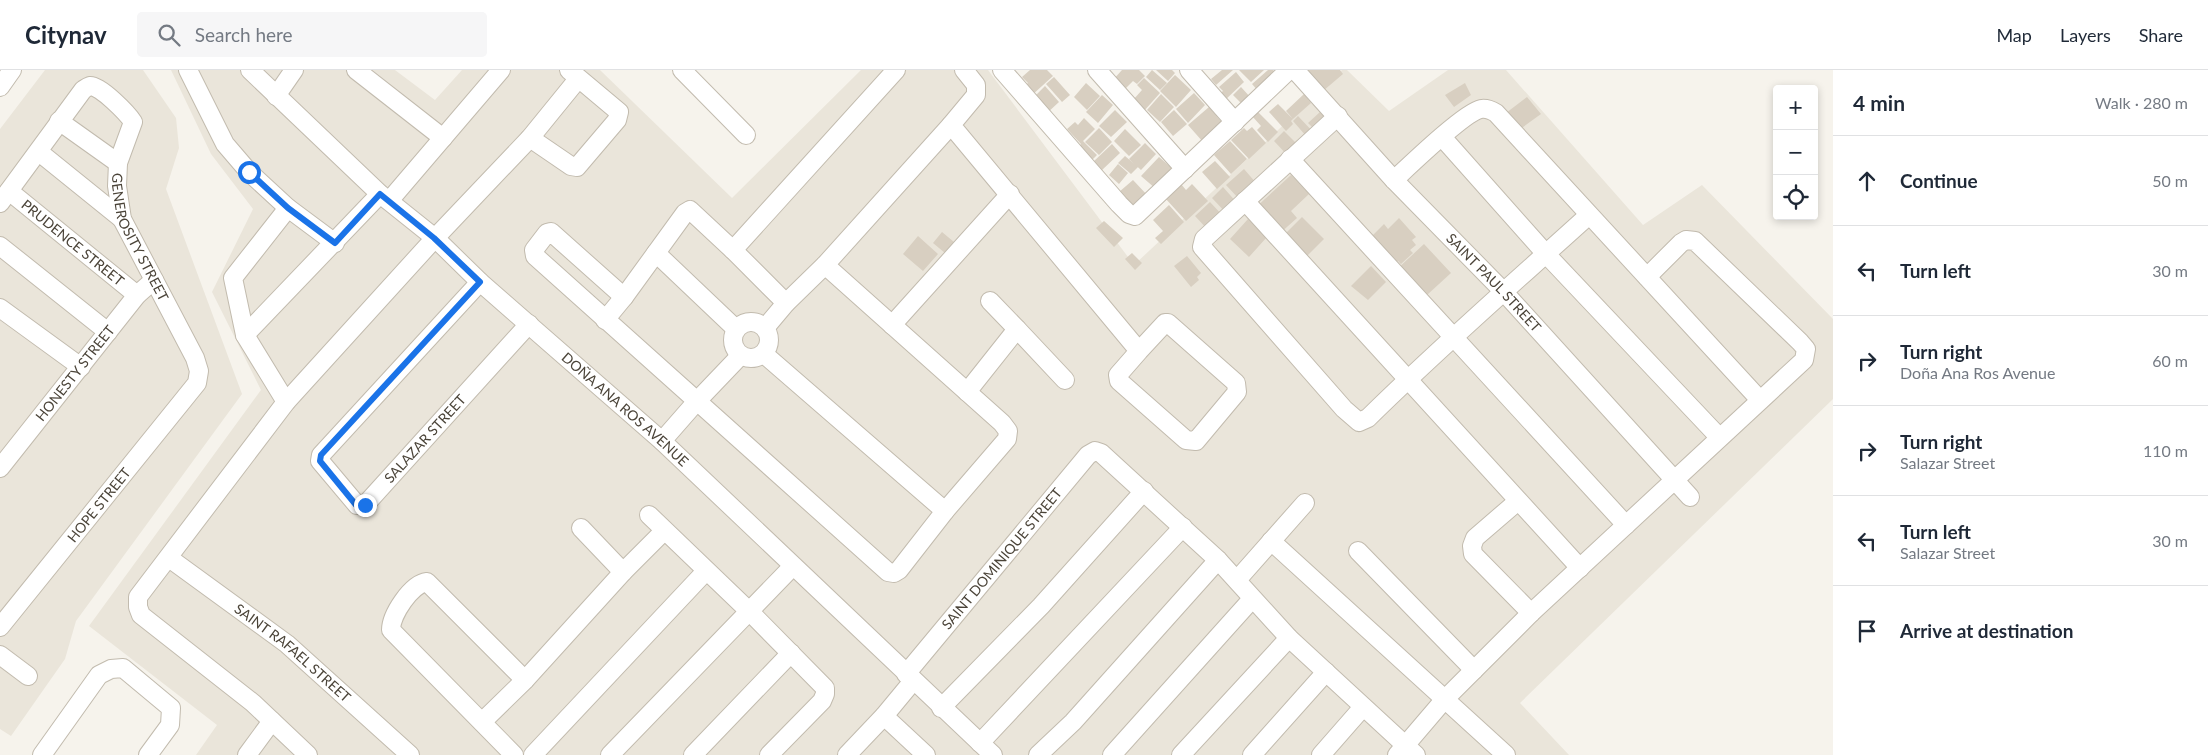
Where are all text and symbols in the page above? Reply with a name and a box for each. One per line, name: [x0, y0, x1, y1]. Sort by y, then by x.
search box: [137, 12, 487, 57]
text: Citynav: [25, 20, 107, 49]
icon: search: [155, 21, 183, 49]
text: Search here: [195, 23, 293, 46]
text: Map: [1996, 24, 2032, 46]
text: Layers: [2060, 24, 2111, 46]
text: Share: [2139, 24, 2183, 46]
map controls: [1773, 85, 1818, 220]
button: +: [1773, 85, 1818, 130]
text: 4 min: [1853, 90, 1905, 115]
text: Walk · 280 m: [2095, 93, 2188, 112]
button: −: [1773, 130, 1818, 175]
route start: [238, 161, 261, 184]
icon: ahead: [1853, 167, 1881, 195]
text: Continue: [1900, 169, 1978, 192]
text: 50 m: [2152, 171, 2188, 190]
street label: GENEROSITY STREET: [109, 173, 173, 304]
button: locate: [1773, 175, 1818, 220]
street label: PRUDENCE STREET: [18, 196, 128, 289]
street label: SAINT PAUL STREET: [1443, 229, 1545, 336]
icon: left: [1853, 257, 1881, 285]
text: Turn left: [1900, 259, 1971, 282]
text: 30 m: [2152, 261, 2188, 280]
street label: HONESTY STREET: [32, 321, 118, 424]
text: Turn right: [1900, 340, 1982, 363]
icon: right: [1853, 347, 1881, 375]
street label: DOÑA ANA ROS AVENUE: [558, 348, 692, 470]
text: 60 m: [2152, 351, 2188, 370]
text: Doña Ana Ros Avenue: [1900, 363, 2055, 382]
street label: SALAZAR STREET: [380, 390, 469, 486]
text: Turn right: [1900, 430, 1982, 453]
icon: right: [1853, 437, 1881, 465]
text: 110 m: [2143, 441, 2188, 460]
text: Salazar Street: [1900, 453, 1995, 472]
street label: HOPE STREET: [63, 463, 134, 545]
street label: SAINT DOMINIQUE STREET: [938, 484, 1066, 632]
route end: [354, 494, 377, 517]
text: Turn left: [1900, 520, 1971, 543]
icon: left: [1853, 527, 1881, 555]
text: 30 m: [2152, 531, 2188, 550]
text: Salazar Street: [1900, 543, 1995, 562]
street label: SAINT RAFAEL STREET: [232, 600, 355, 706]
icon: arrive: [1853, 617, 1881, 645]
text: Arrive at destination: [1900, 619, 2073, 642]

